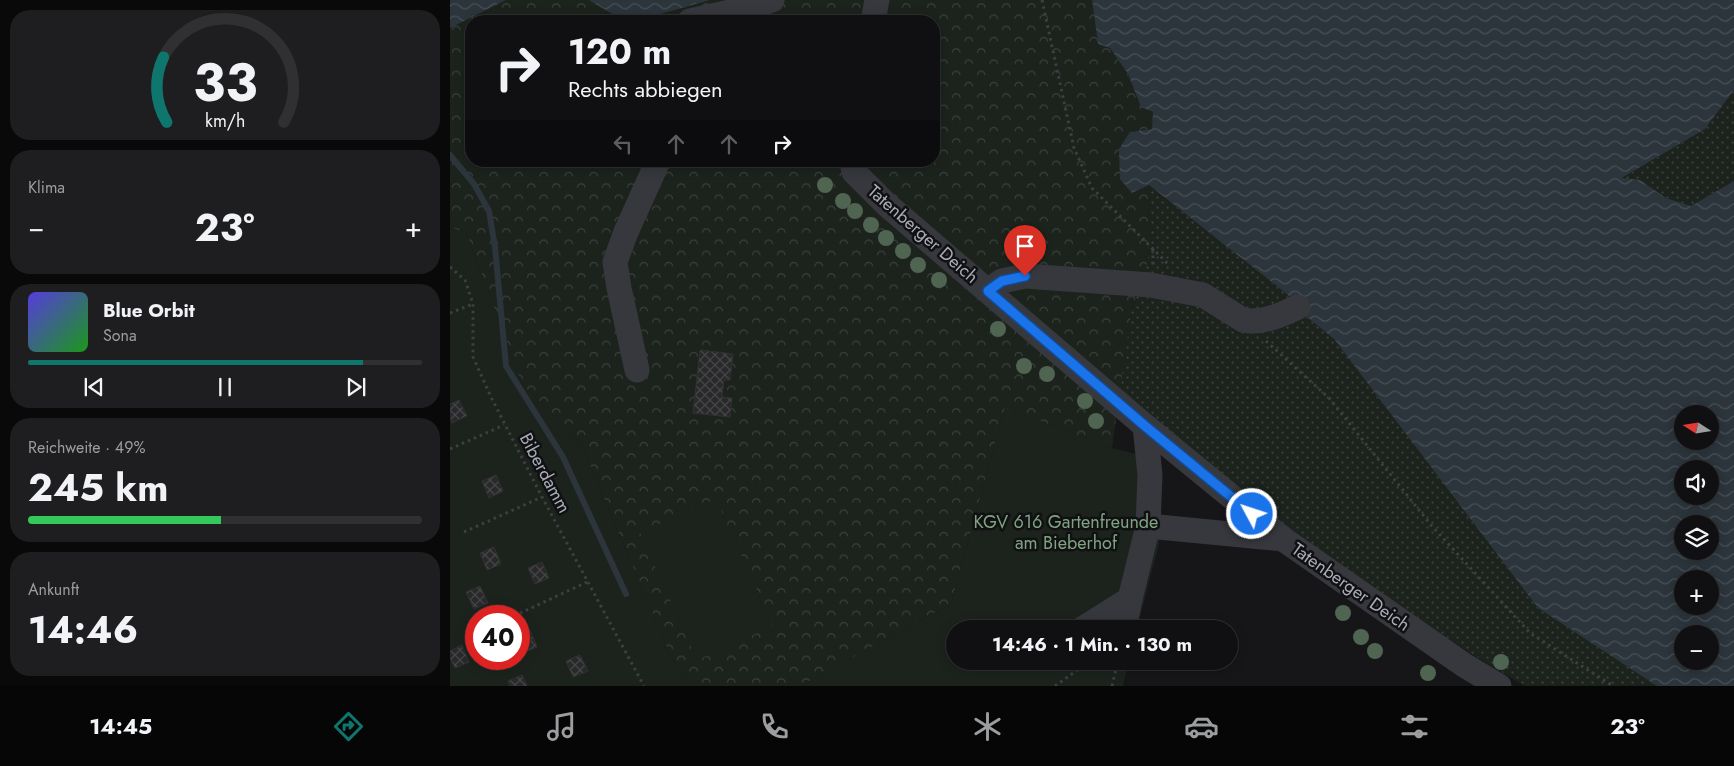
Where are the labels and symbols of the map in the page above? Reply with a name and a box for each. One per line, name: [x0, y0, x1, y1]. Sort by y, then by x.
street label: Tatenberger Deich: [862, 179, 984, 289]
pin: [1004, 225, 1046, 276]
north arrow: [1674, 405, 1719, 450]
street label: Biberdamm: [513, 428, 577, 518]
position arrow: [1225, 487, 1277, 539]
park label: KGV 616 Gartenfreunde am Bieberhof: [974, 509, 1158, 556]
street label: Tatenberger Deich: [1287, 536, 1415, 638]
speed limit sign: 40: [465, 605, 530, 670]

